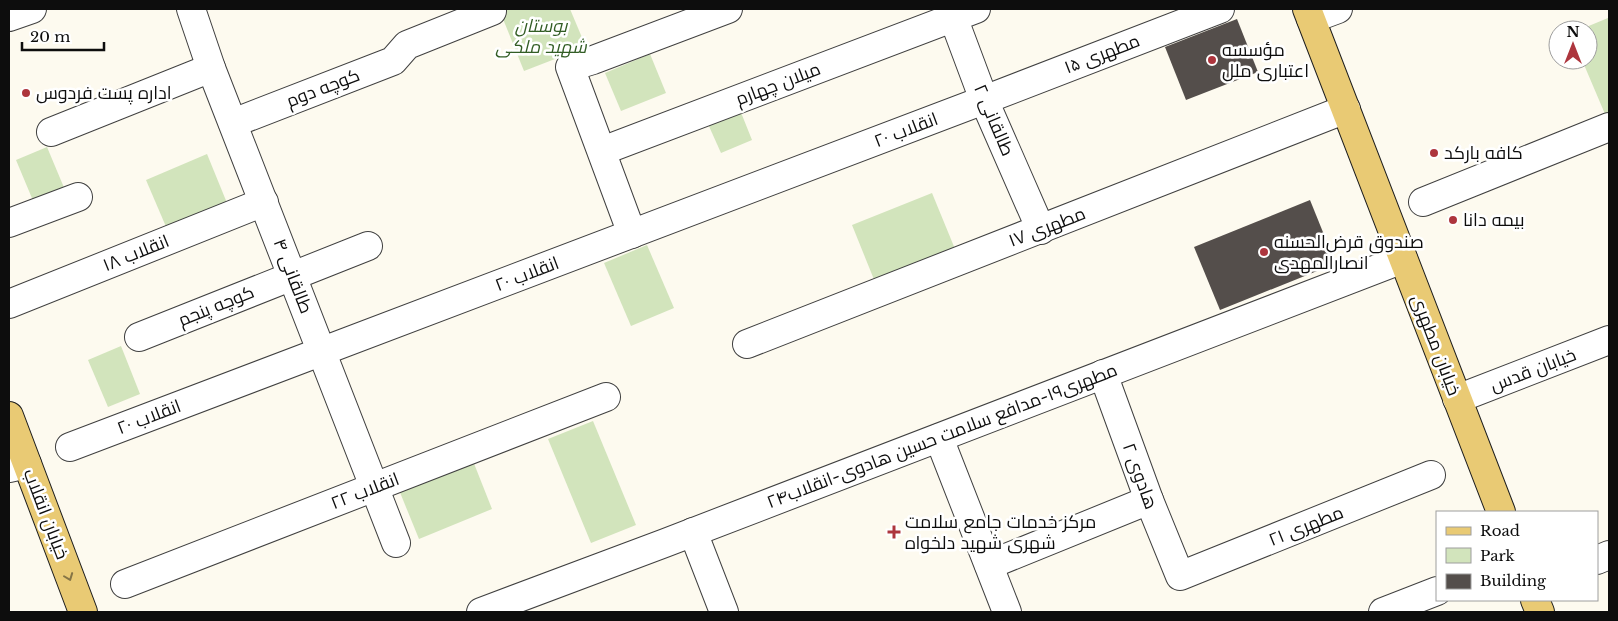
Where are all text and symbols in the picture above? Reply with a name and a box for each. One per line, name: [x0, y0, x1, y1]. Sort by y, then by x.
park label: بوستان شهید ملکی: [495, 15, 588, 58]
scale bar: [22, 20, 105, 52]
north arrow: [1548, 20, 1598, 70]
text: N: [1566, 23, 1580, 41]
text: 20 m: [30, 27, 70, 46]
street label: مطهری ۱۵: [1061, 30, 1143, 78]
place label: مؤسسه اعتباری ملل: [1222, 39, 1309, 82]
marker: مؤسسه اعتباری ملل: [1206, 54, 1218, 66]
street label: میلان چهارم: [732, 58, 824, 111]
street label: کوچه دوم: [283, 64, 363, 113]
street label: طالقانی ۲: [969, 81, 1019, 159]
place label: اداره پست فردوس: [36, 82, 172, 105]
marker: اداره پست فردوس: [20, 87, 32, 99]
street label: انقلاب ۲۰: [871, 108, 941, 152]
place label: کافه بارکد: [1444, 142, 1523, 164]
marker: کافه بارکد: [1428, 147, 1440, 159]
street label: مطهری ۱۷: [1006, 202, 1088, 252]
place label: بیمه دانا: [1463, 209, 1524, 231]
marker: بیمه دانا: [1447, 214, 1459, 226]
street label: انقلاب ۱۸: [100, 230, 172, 276]
place label: صندوق قرض‌الحسنه انصارالمهدی: [1274, 231, 1424, 274]
street label: طالقانی ۴: [269, 236, 317, 316]
marker: صندوق قرض‌الحسنه انصارالمهدی: [1258, 246, 1270, 258]
street label: انقلاب ۲۰: [492, 252, 562, 296]
street label: کوچه پنجم: [175, 281, 258, 332]
street label: خیابان مطهری: [1407, 291, 1465, 399]
street label: خیابان قدس: [1487, 344, 1579, 396]
street label: مطهری۱۹-مدافع سلامت حسین هادوی-انقلاب۲۴: [764, 359, 1121, 514]
street label: انقلاب ۲۰: [114, 395, 184, 439]
street label: هادوی ۲: [1118, 440, 1162, 512]
street label: خیابان انقلاب: [19, 466, 73, 562]
street label: انقلاب ۲۲: [328, 468, 402, 514]
street label: مطهری ۲۱: [1265, 501, 1347, 551]
place label: مرکز خدمات جامع سلامت شهری شهید دلخواه: [905, 511, 1096, 554]
legend: [1436, 511, 1598, 601]
text: Road: [1480, 521, 1520, 540]
marker: مرکز خدمات جامع سلامت شهری شهید دلخواه: [887, 525, 901, 539]
text: Park: [1480, 546, 1516, 565]
text: Building: [1480, 571, 1547, 590]
one-way arrow: [64, 572, 74, 580]

